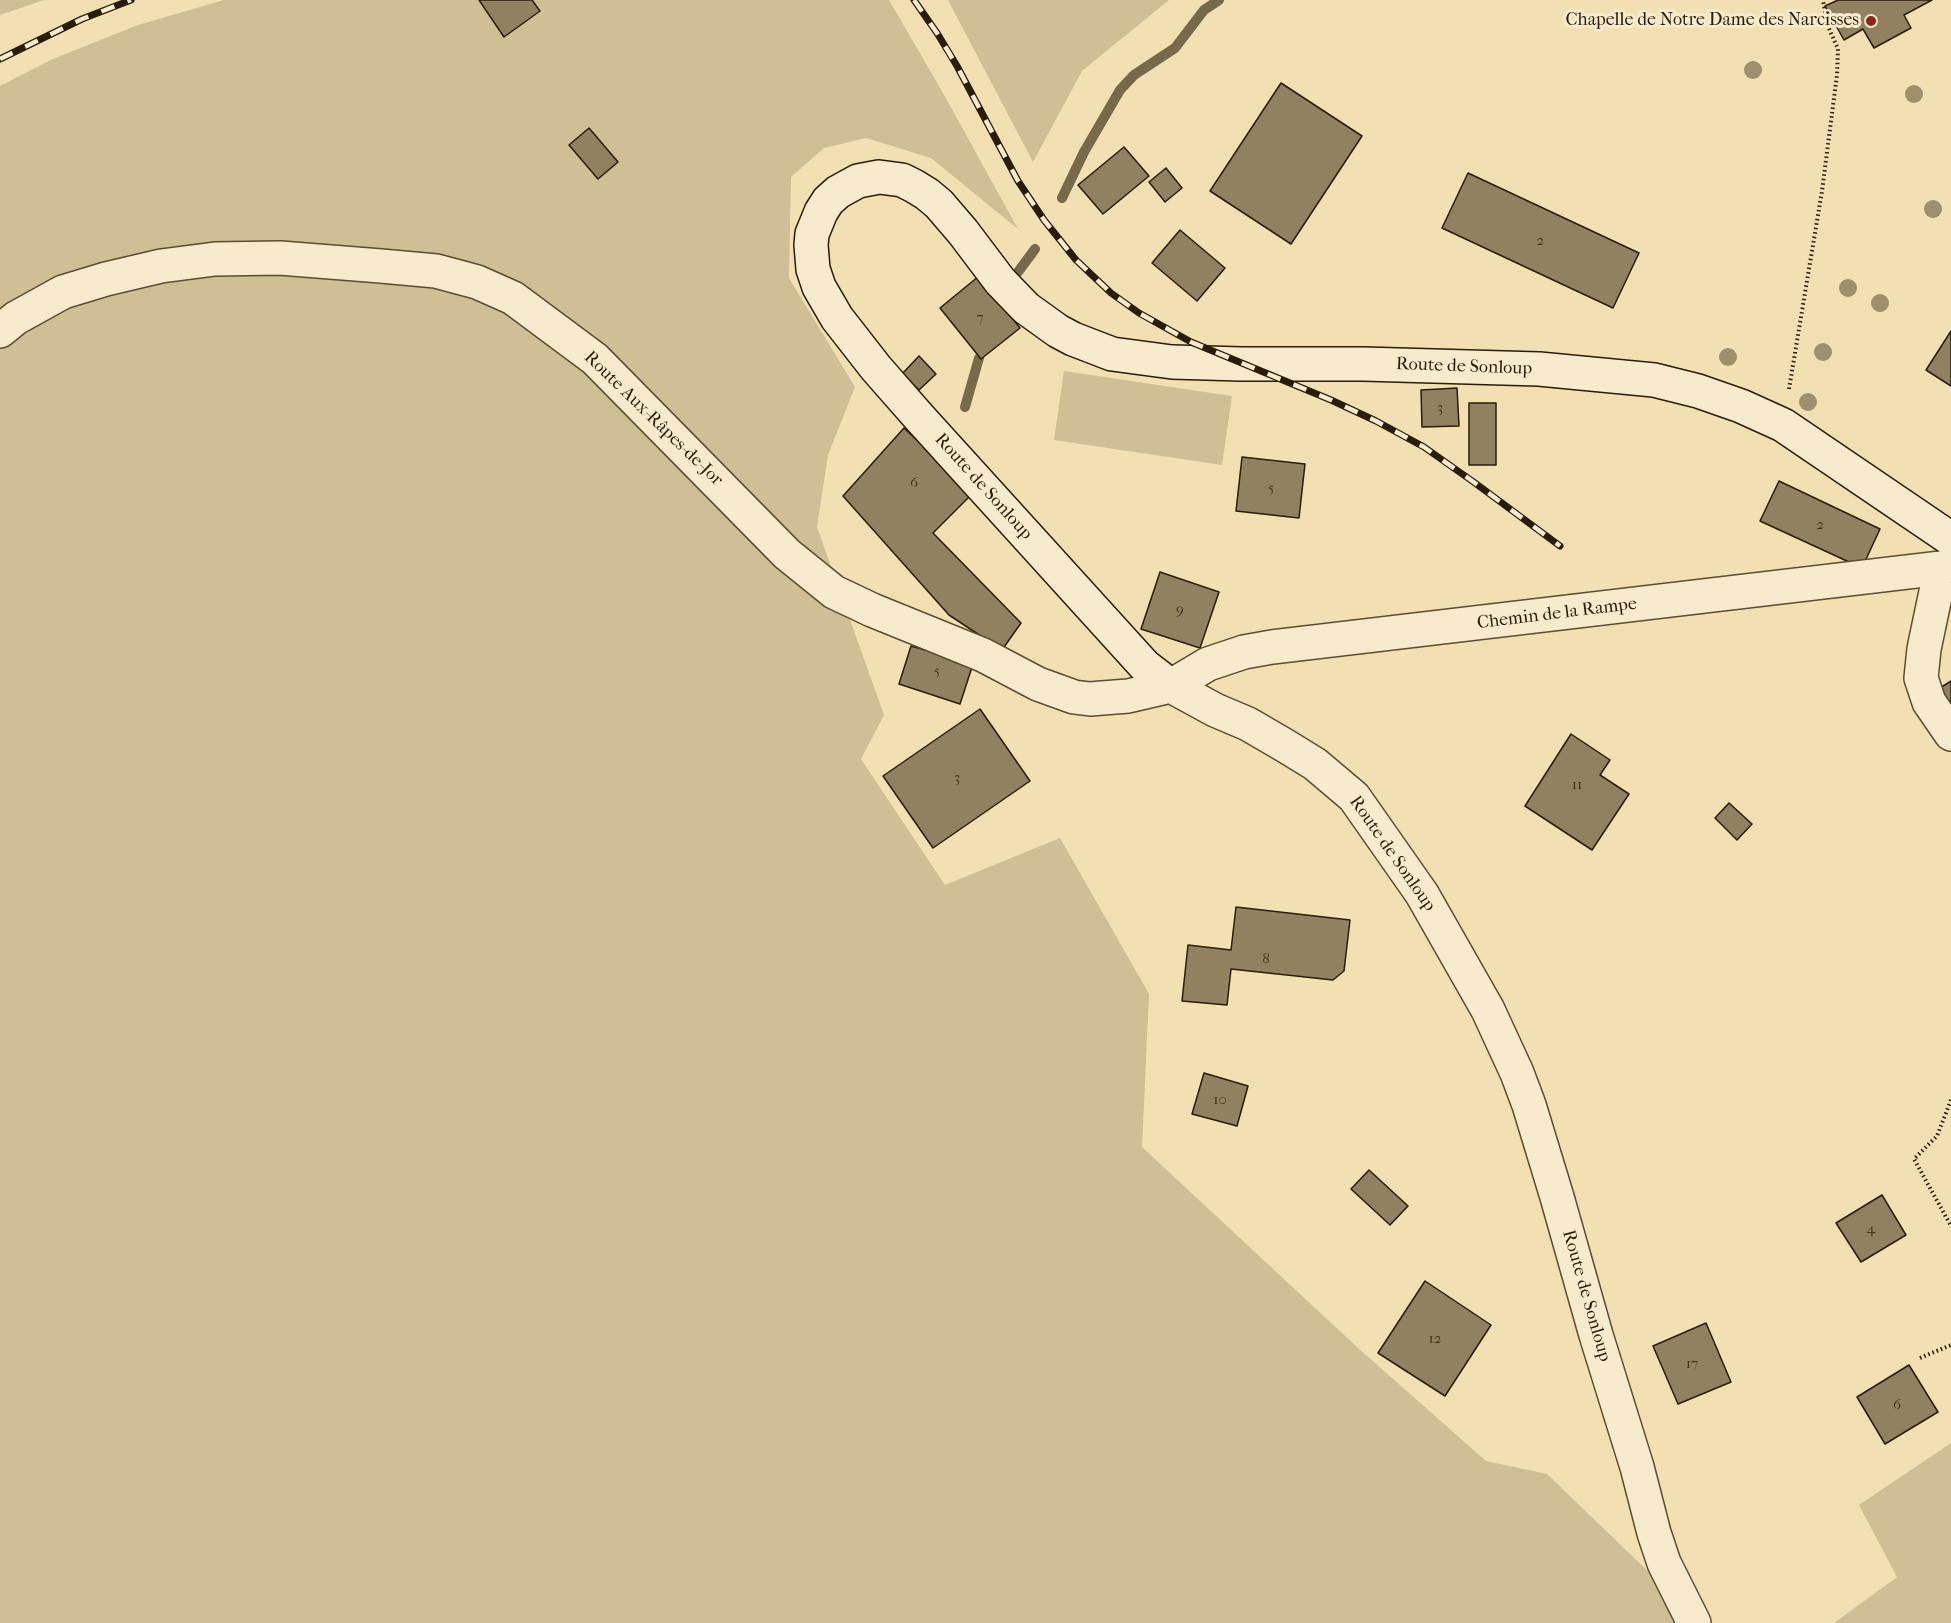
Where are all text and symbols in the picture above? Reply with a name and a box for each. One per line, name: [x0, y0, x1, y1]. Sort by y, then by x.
place label: Chapelle de Notre Dame des Narcisses: [1565, 10, 1859, 32]
marker: Chapelle de Notre Dame des Narcisses: [1864, 14, 1878, 28]
house number: 2: [1536, 232, 1544, 250]
house number: 7: [976, 309, 984, 327]
street label: Route Aux-Râpes-de-Jor: [579, 347, 727, 491]
street label: Route de Sonloup: [1396, 354, 1532, 380]
house number: 3: [1437, 399, 1443, 417]
street label: Route de Sonloup: [929, 429, 1037, 545]
house number: 6: [910, 474, 918, 492]
house number: 5: [1268, 479, 1274, 497]
house number: 2: [1816, 516, 1824, 534]
street label: Chemin de la Rampe: [1476, 593, 1638, 635]
house number: 9: [1176, 601, 1184, 619]
house number: 5: [934, 662, 940, 680]
house number: 3: [954, 769, 960, 787]
house number: 11: [1572, 776, 1582, 794]
street label: Route de Sonloup: [1344, 792, 1440, 916]
house number: 8: [1262, 950, 1270, 968]
house number: 10: [1213, 1091, 1227, 1109]
house number: 4: [1867, 1220, 1875, 1238]
street label: Route de Sonloup: [1557, 1228, 1615, 1364]
house number: 12: [1428, 1330, 1442, 1348]
house number: 17: [1686, 1355, 1698, 1373]
house number: 6: [1893, 1396, 1901, 1414]

